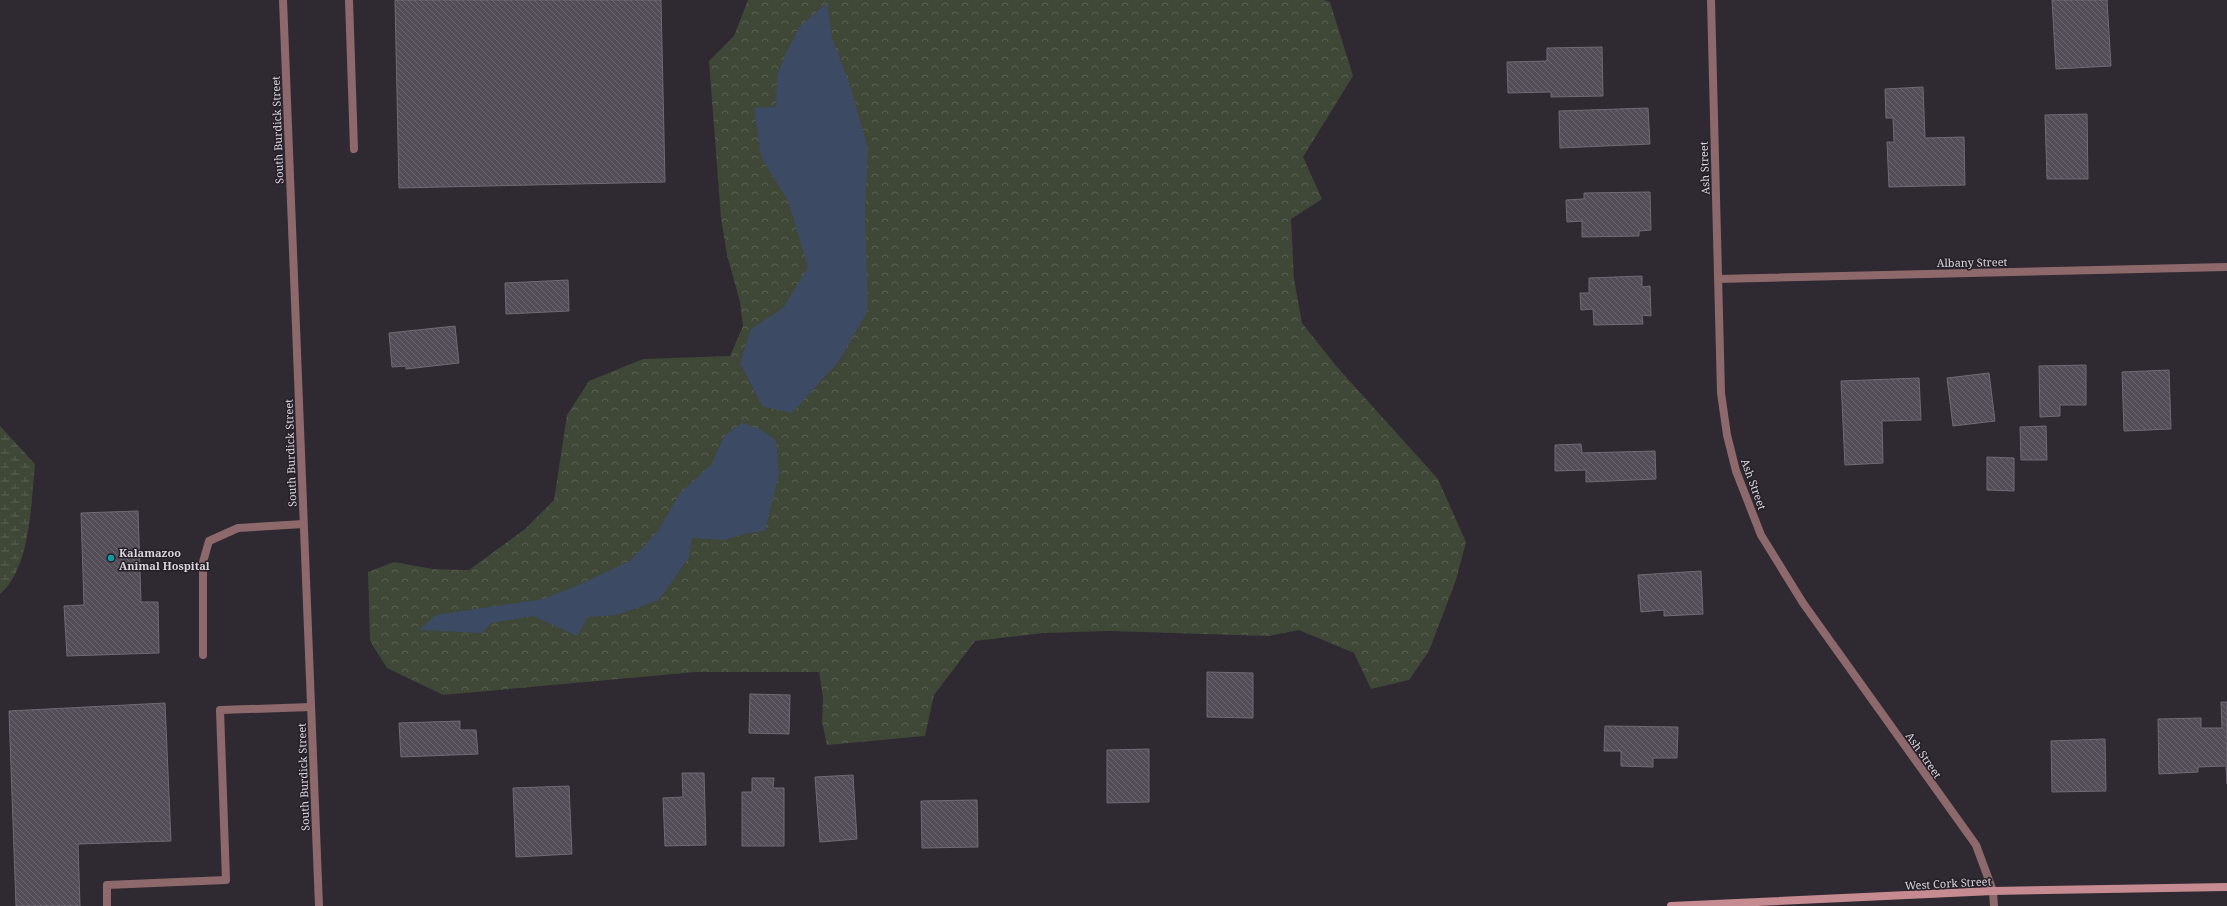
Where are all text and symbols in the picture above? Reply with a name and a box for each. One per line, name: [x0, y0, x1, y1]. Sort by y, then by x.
street label: South Burdick Street: [268, 76, 286, 184]
street label: Ash Street: [1696, 141, 1712, 195]
street label: Albany Street: [1936, 254, 2008, 270]
street label: South Burdick Street: [281, 399, 299, 507]
street label: Ash Street: [1738, 456, 1770, 512]
place label: Kalamazoo Animal Hospital: [119, 545, 210, 573]
marker: Kalamazoo Animal Hospital: [106, 553, 116, 563]
street label: South Burdick Street: [294, 723, 312, 831]
street label: Ash Street: [1903, 729, 1945, 781]
street label: West Cork Street: [1904, 873, 1992, 893]

